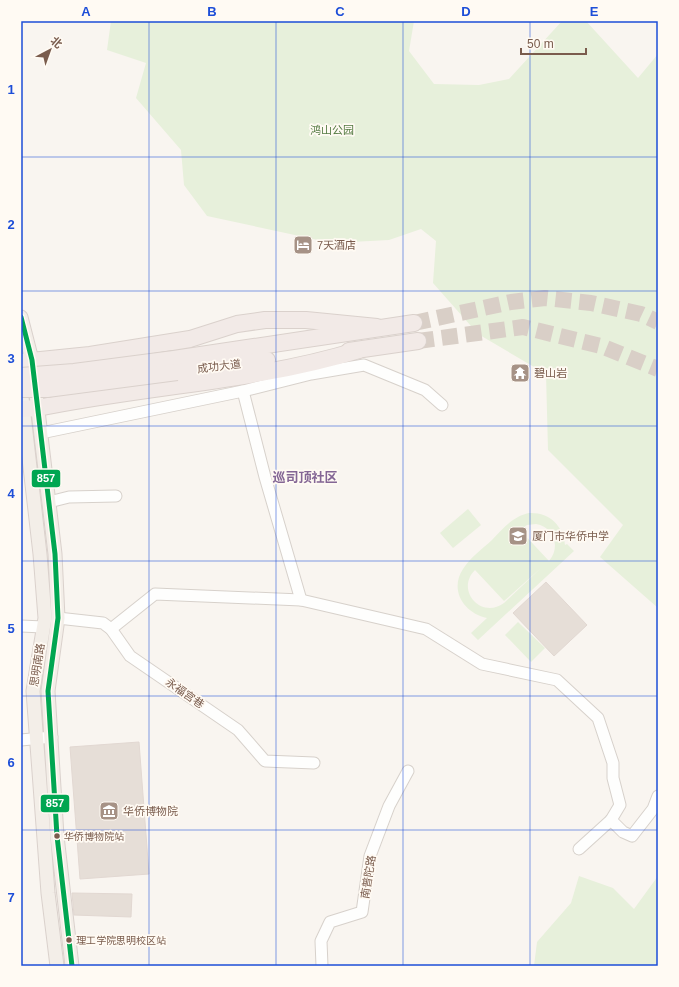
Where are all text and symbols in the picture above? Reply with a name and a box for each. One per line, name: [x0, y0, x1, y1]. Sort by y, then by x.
text: A: [81, 4, 91, 19]
text: B: [207, 4, 217, 19]
text: C: [335, 4, 345, 19]
text: D: [461, 4, 471, 19]
text: E: [590, 4, 599, 19]
north arrow: [30, 30, 70, 70]
scale bar: [521, 30, 586, 56]
text: 北: [48, 34, 65, 51]
text: 50 m: [527, 37, 554, 51]
text: 1: [7, 82, 15, 97]
park label: 鸿山公园: [310, 124, 354, 136]
text: 2: [7, 217, 15, 232]
hotel icon: 7天酒店: [292, 234, 314, 256]
place label: 7天酒店: [317, 239, 356, 251]
text: 3: [7, 351, 15, 366]
street label: 成功大道: [196, 357, 242, 375]
temple icon: 碧山岩: [509, 362, 531, 384]
place label: 碧山岩: [534, 367, 567, 379]
line badge: 857: [31, 469, 61, 488]
district label: 巡司顶社区: [272, 470, 338, 485]
text: 857: [37, 472, 55, 484]
text: 4: [7, 486, 15, 501]
school or university icon: 厦门市华侨中学: [507, 525, 529, 547]
place label: 厦门市华侨中学: [532, 530, 609, 542]
text: 5: [7, 621, 15, 636]
street label: 思明南路: [28, 642, 46, 688]
street label: 永福宫巷: [164, 675, 206, 711]
text: 6: [7, 755, 15, 770]
line badge: 857: [40, 794, 70, 813]
text: 857: [46, 797, 64, 809]
museum icon: 华侨博物院: [98, 800, 120, 822]
place label: 华侨博物院: [123, 805, 178, 817]
marker: 华侨博物院站: [52, 831, 62, 841]
place label: 华侨博物院站: [64, 831, 124, 842]
street label: 南普陀路: [359, 854, 377, 900]
text: 7: [7, 890, 15, 905]
marker: 理工学院思明校区站: [64, 935, 74, 945]
place label: 理工学院思明校区站: [76, 935, 166, 946]

